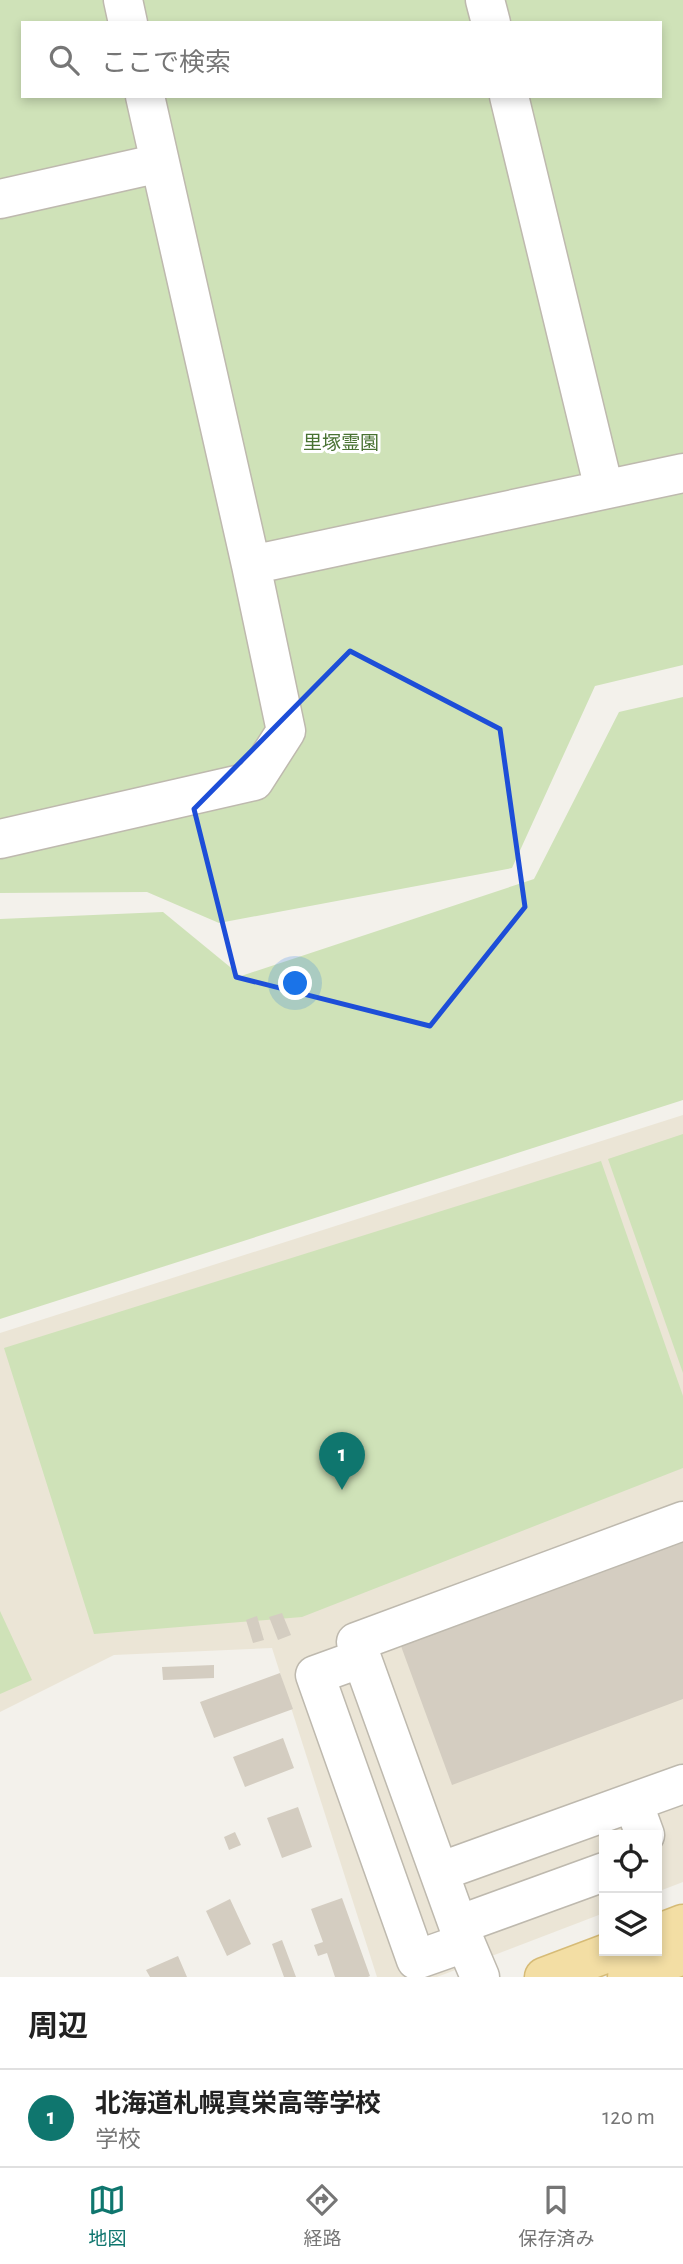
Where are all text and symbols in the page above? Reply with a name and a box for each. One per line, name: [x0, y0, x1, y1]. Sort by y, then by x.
search box: [21, 21, 662, 98]
icon: search: [45, 41, 83, 79]
text: ここで検索: [101, 50, 231, 76]
park label: 里塚霊園: [303, 433, 379, 453]
your location: [278, 966, 312, 1000]
pin: 1: [319, 1432, 365, 1490]
map controls: [599, 1830, 662, 1956]
button: locate: [599, 1830, 662, 1893]
button: layers: [599, 1893, 662, 1956]
text: 周辺: [28, 2012, 88, 2042]
text: 北海道札幌真栄高等学校: [95, 2091, 381, 2117]
text: 1: [47, 2106, 55, 2129]
text: 120 m: [602, 2106, 655, 2129]
text: 学校: [95, 2129, 141, 2152]
tab: 地図: [88, 2181, 127, 2251]
tab: 経路: [303, 2181, 342, 2251]
tab: 保存済み: [518, 2181, 595, 2251]

